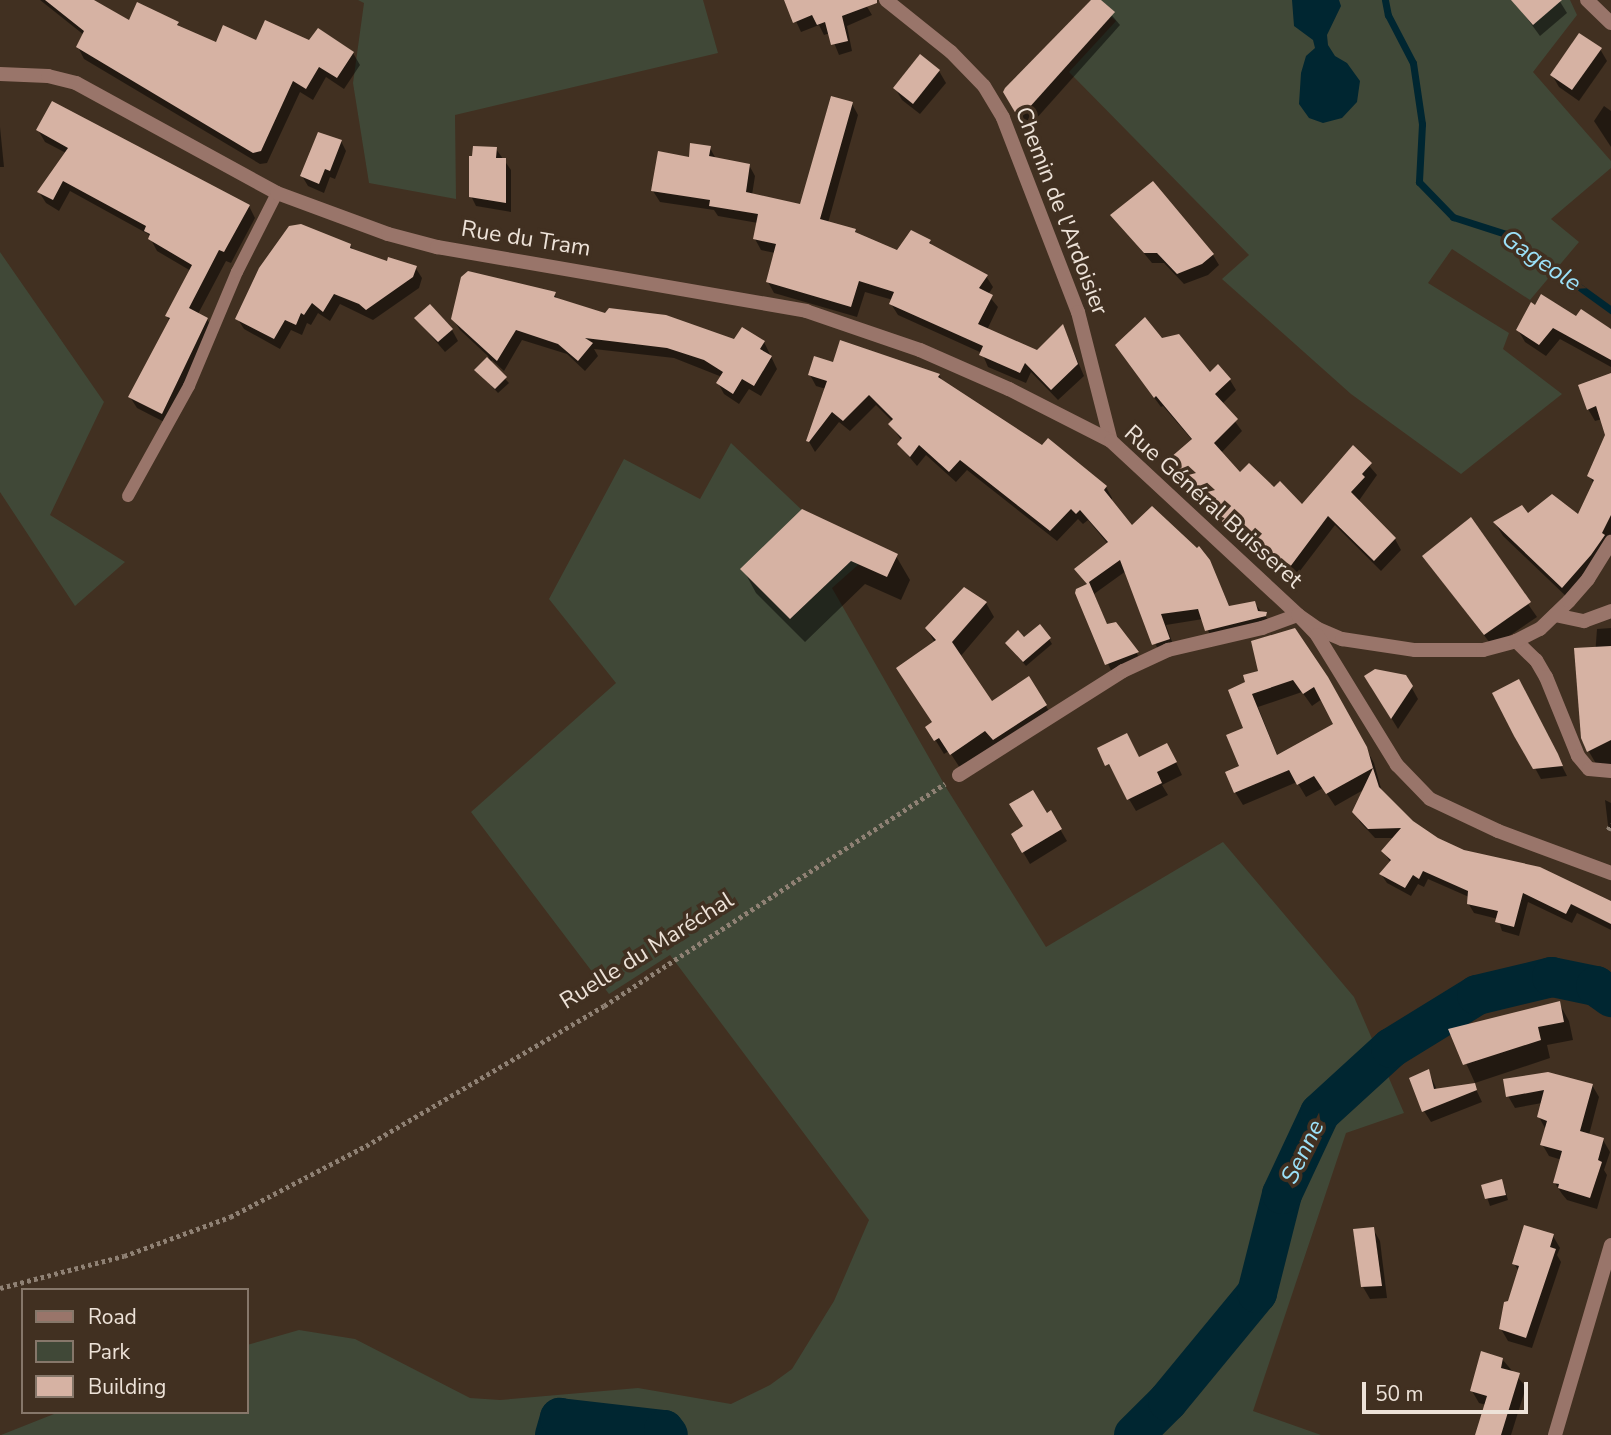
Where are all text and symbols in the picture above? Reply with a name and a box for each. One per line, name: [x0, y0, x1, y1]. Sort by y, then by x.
street label: Chemin de l'Ardoisier: [1009, 103, 1113, 319]
street label: Rue du Tram: [459, 215, 593, 263]
water label: Gageole: [1496, 224, 1586, 298]
street label: Rue Général Buisseret: [1118, 420, 1308, 594]
street label: Ruelle du Maréchal: [555, 886, 739, 1016]
water label: Senne: [1275, 1115, 1331, 1189]
legend: [21, 1288, 248, 1414]
text: Road: [88, 1303, 137, 1331]
text: Park: [88, 1338, 130, 1366]
scale bar: [1366, 1368, 1532, 1412]
text: Building: [88, 1373, 166, 1401]
text: 50 m: [1375, 1380, 1424, 1408]

